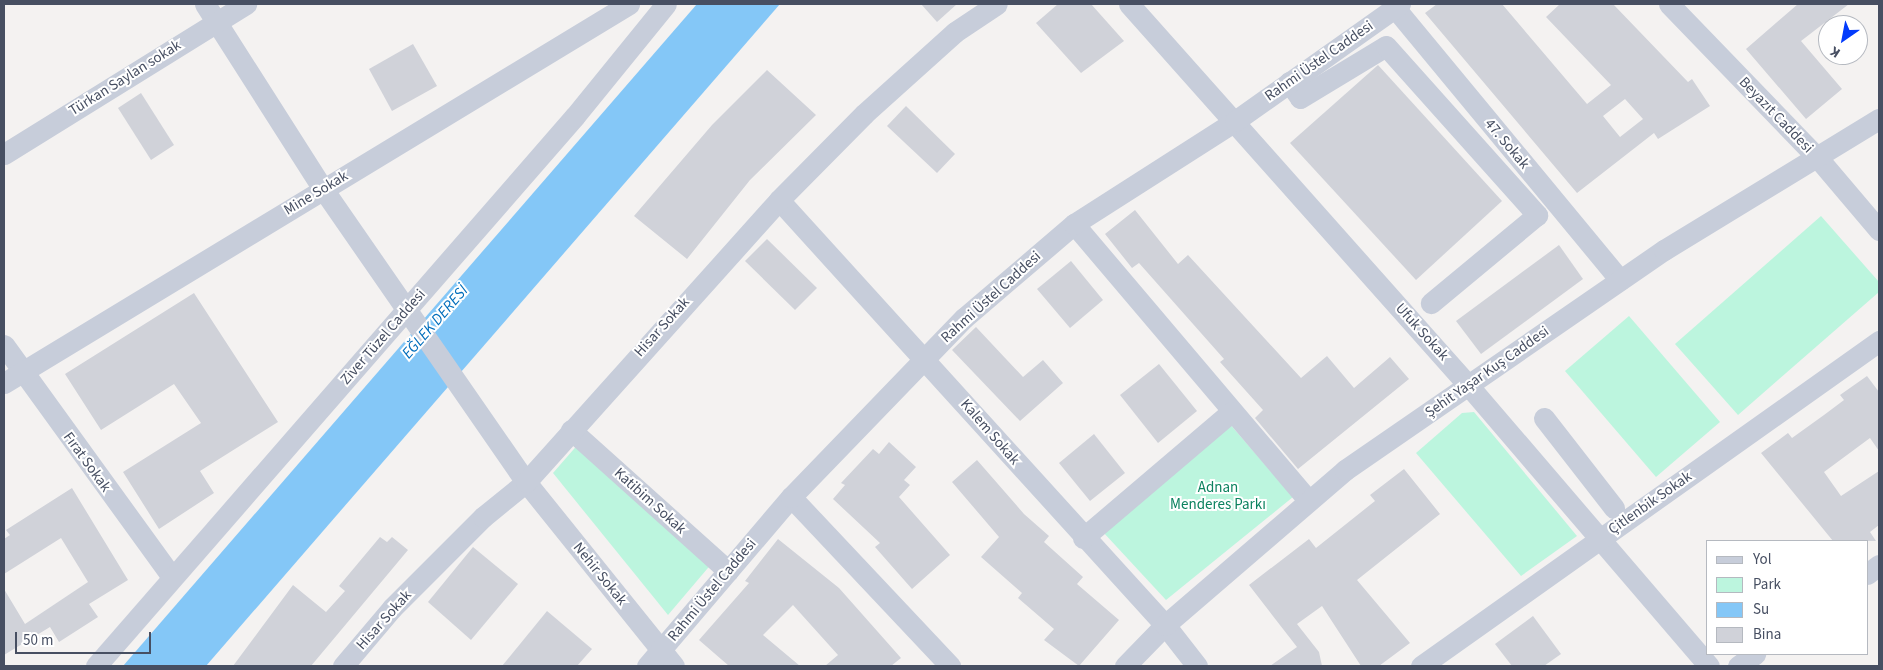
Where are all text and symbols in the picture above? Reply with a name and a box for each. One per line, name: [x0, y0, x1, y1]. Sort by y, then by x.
north arrow: [1818, 15, 1868, 65]
street label: Rahmi Üstel Caddesi: [1261, 17, 1377, 105]
street label: Türkan Saylan sokak: [66, 36, 184, 120]
text: K: [1826, 41, 1844, 62]
street label: Beyazıt Caddesi: [1735, 73, 1817, 157]
street label: 47. Sokak: [1481, 115, 1533, 173]
street label: Mine Sokak: [281, 167, 351, 219]
street label: Rahmi Üstel Caddesi: [937, 247, 1045, 347]
water label: EĞLEK DERESİ: [398, 281, 472, 363]
street label: Ziver Tüzel Caddesi: [337, 286, 429, 388]
street label: Hisar Sokak: [631, 294, 693, 360]
street label: Ufuk Sokak: [1392, 300, 1452, 364]
street label: Şehit Yaşar Kuş Caddesi: [1422, 322, 1552, 422]
street label: Kalem Sokak: [957, 395, 1023, 469]
street label: Fırat Sokak: [59, 429, 115, 495]
street label: Katibim Sokak: [610, 464, 690, 538]
street label: Çitlenbik Sokak: [1605, 468, 1695, 538]
park label: Adnan Menderes Parkı: [1170, 478, 1266, 513]
street label: Rahmi Üstel Caddesi: [664, 535, 760, 645]
street label: Nehir Sokak: [569, 539, 631, 609]
legend: [1706, 540, 1868, 655]
text: Yol: [1753, 549, 1771, 570]
text: Park: [1753, 574, 1781, 595]
street label: Hisar Sokak: [353, 587, 415, 653]
text: Su: [1753, 599, 1769, 620]
scale bar: [18, 622, 154, 654]
text: Bina: [1753, 624, 1781, 645]
text: 50 m: [23, 630, 53, 651]

